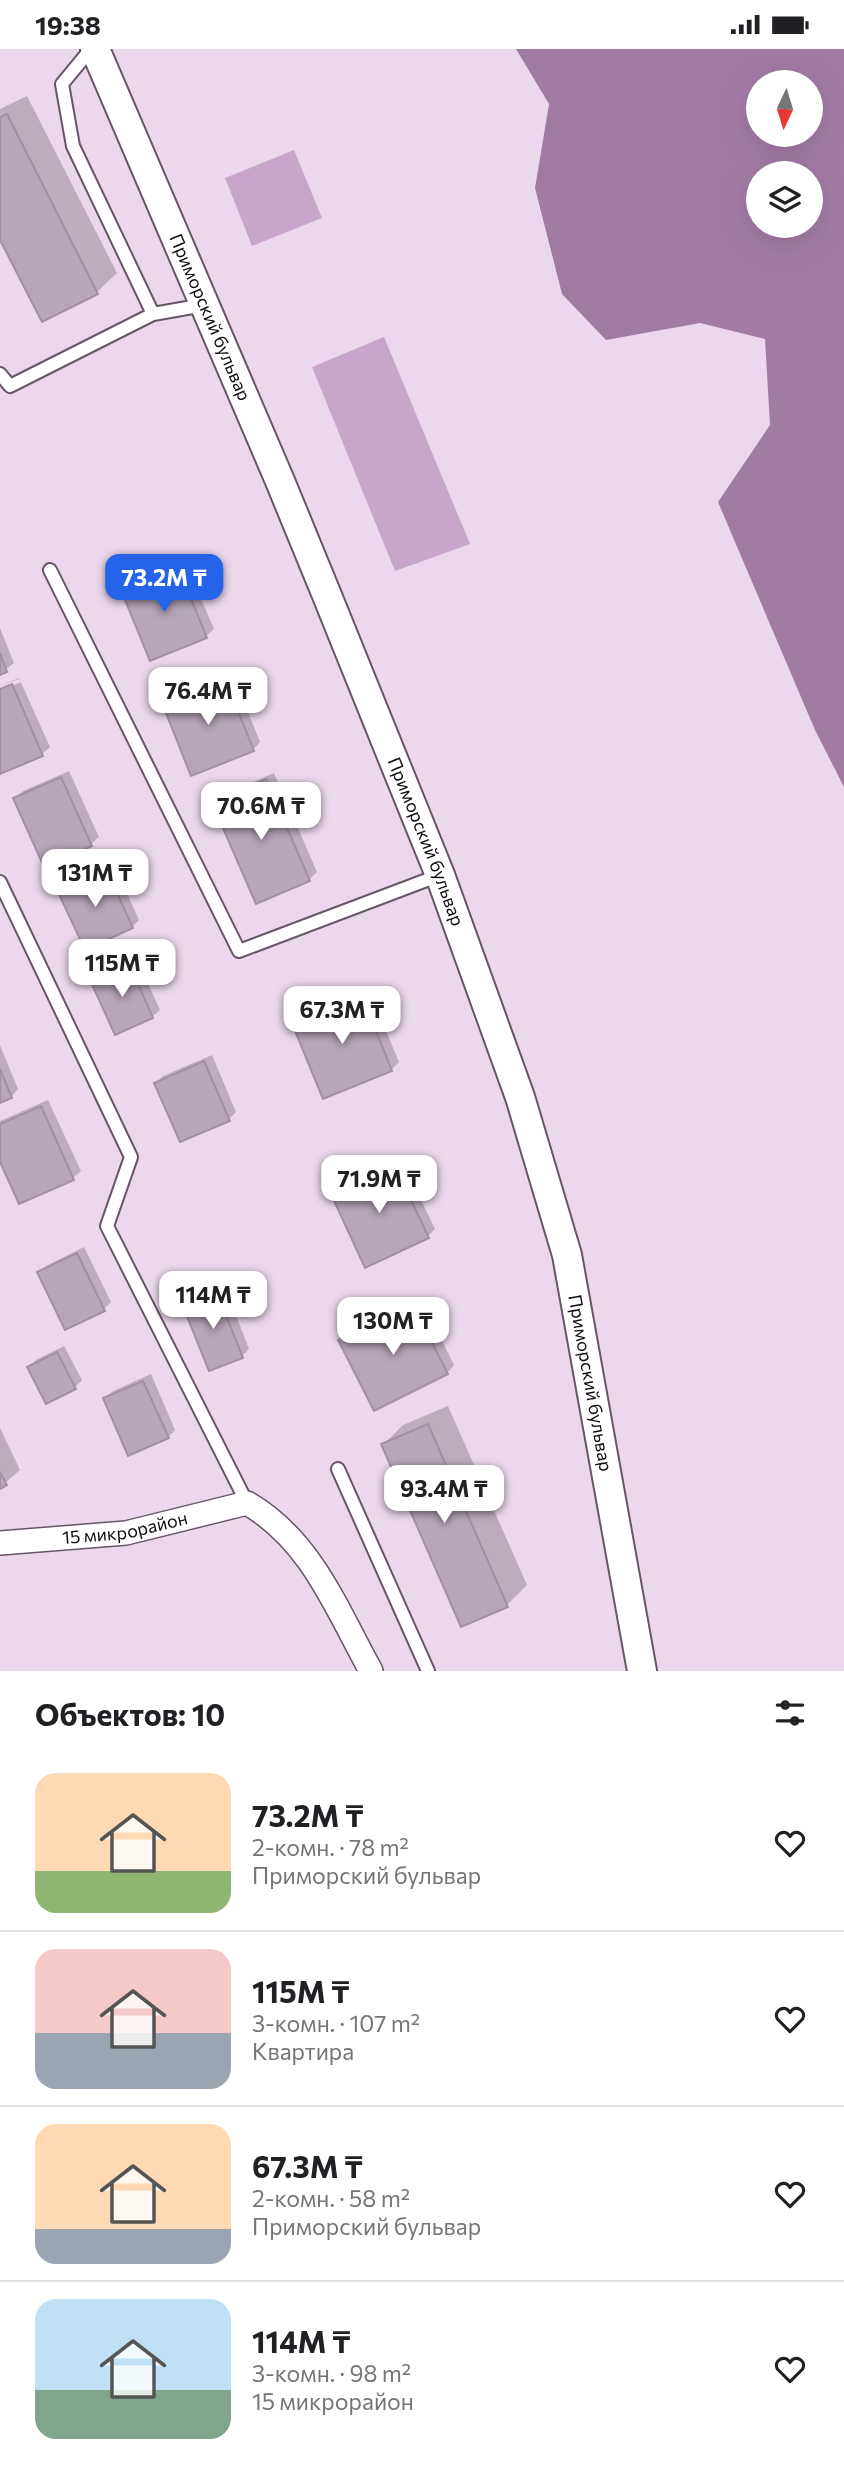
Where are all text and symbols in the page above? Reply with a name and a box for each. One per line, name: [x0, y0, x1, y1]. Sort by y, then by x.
text: 19:38: [35, 9, 101, 40]
north arrow: [746, 70, 822, 147]
map controls: [746, 70, 823, 238]
button: layers: [746, 161, 823, 238]
street label: Приморский бульвар: [165, 230, 256, 404]
pin: 73.2M ₸: [99, 554, 229, 614]
text: 73.2M ₸: [121, 563, 207, 591]
pin: 76.4M ₸: [143, 667, 273, 727]
text: 76.4M ₸: [164, 676, 252, 704]
street label: Приморский бульвар: [384, 754, 469, 929]
pin: 70.6M ₸: [196, 783, 326, 842]
text: 70.6M ₸: [217, 791, 305, 819]
pin: 131M ₸: [38, 849, 152, 909]
text: 131M ₸: [58, 858, 132, 886]
pin: 115M ₸: [65, 939, 179, 999]
text: 115M ₸: [85, 948, 159, 976]
pin: 67.3M ₸: [277, 986, 407, 1046]
text: 67.3M ₸: [300, 995, 384, 1023]
pin: 71.9M ₸: [314, 1155, 444, 1215]
text: 71.9M ₸: [337, 1164, 421, 1192]
pin: 114M ₸: [156, 1271, 270, 1331]
text: 114M ₸: [175, 1280, 251, 1308]
street label: Приморский бульвар: [564, 1292, 618, 1473]
pin: 130M ₸: [336, 1297, 450, 1357]
text: 130M ₸: [353, 1306, 433, 1334]
pin: 93.4M ₸: [379, 1465, 509, 1525]
text: 93.4M ₸: [400, 1474, 488, 1502]
street label: 15 микрорайон: [61, 1506, 190, 1548]
icon: filters: [771, 1694, 809, 1732]
text: Объектов: 10: [35, 1695, 225, 1732]
text: 73.2M ₸: [252, 1796, 364, 1833]
icon: home: [91, 1801, 175, 1885]
icon: heart: [771, 1824, 809, 1862]
text: 2-комн. · 78 m²: [252, 1833, 409, 1861]
text: Приморский бульвар: [252, 1861, 481, 1889]
text: 115M ₸: [252, 1972, 350, 2009]
icon: home: [91, 1977, 175, 2061]
icon: heart: [771, 2000, 809, 2038]
text: 3-комн. · 107 m²: [252, 2009, 420, 2037]
text: Квартира: [252, 2037, 354, 2065]
text: 67.3M ₸: [252, 2147, 363, 2184]
icon: home: [91, 2152, 175, 2236]
icon: heart: [771, 2175, 809, 2213]
text: 2-комн. · 58 m²: [252, 2184, 410, 2212]
text: Приморский бульвар: [252, 2212, 481, 2240]
text: 114M ₸: [252, 2322, 351, 2359]
icon: home: [91, 2327, 175, 2411]
icon: heart: [771, 2350, 809, 2388]
text: 3-комн. · 98 m²: [252, 2359, 411, 2387]
text: 15 микрорайон: [252, 2387, 414, 2415]

